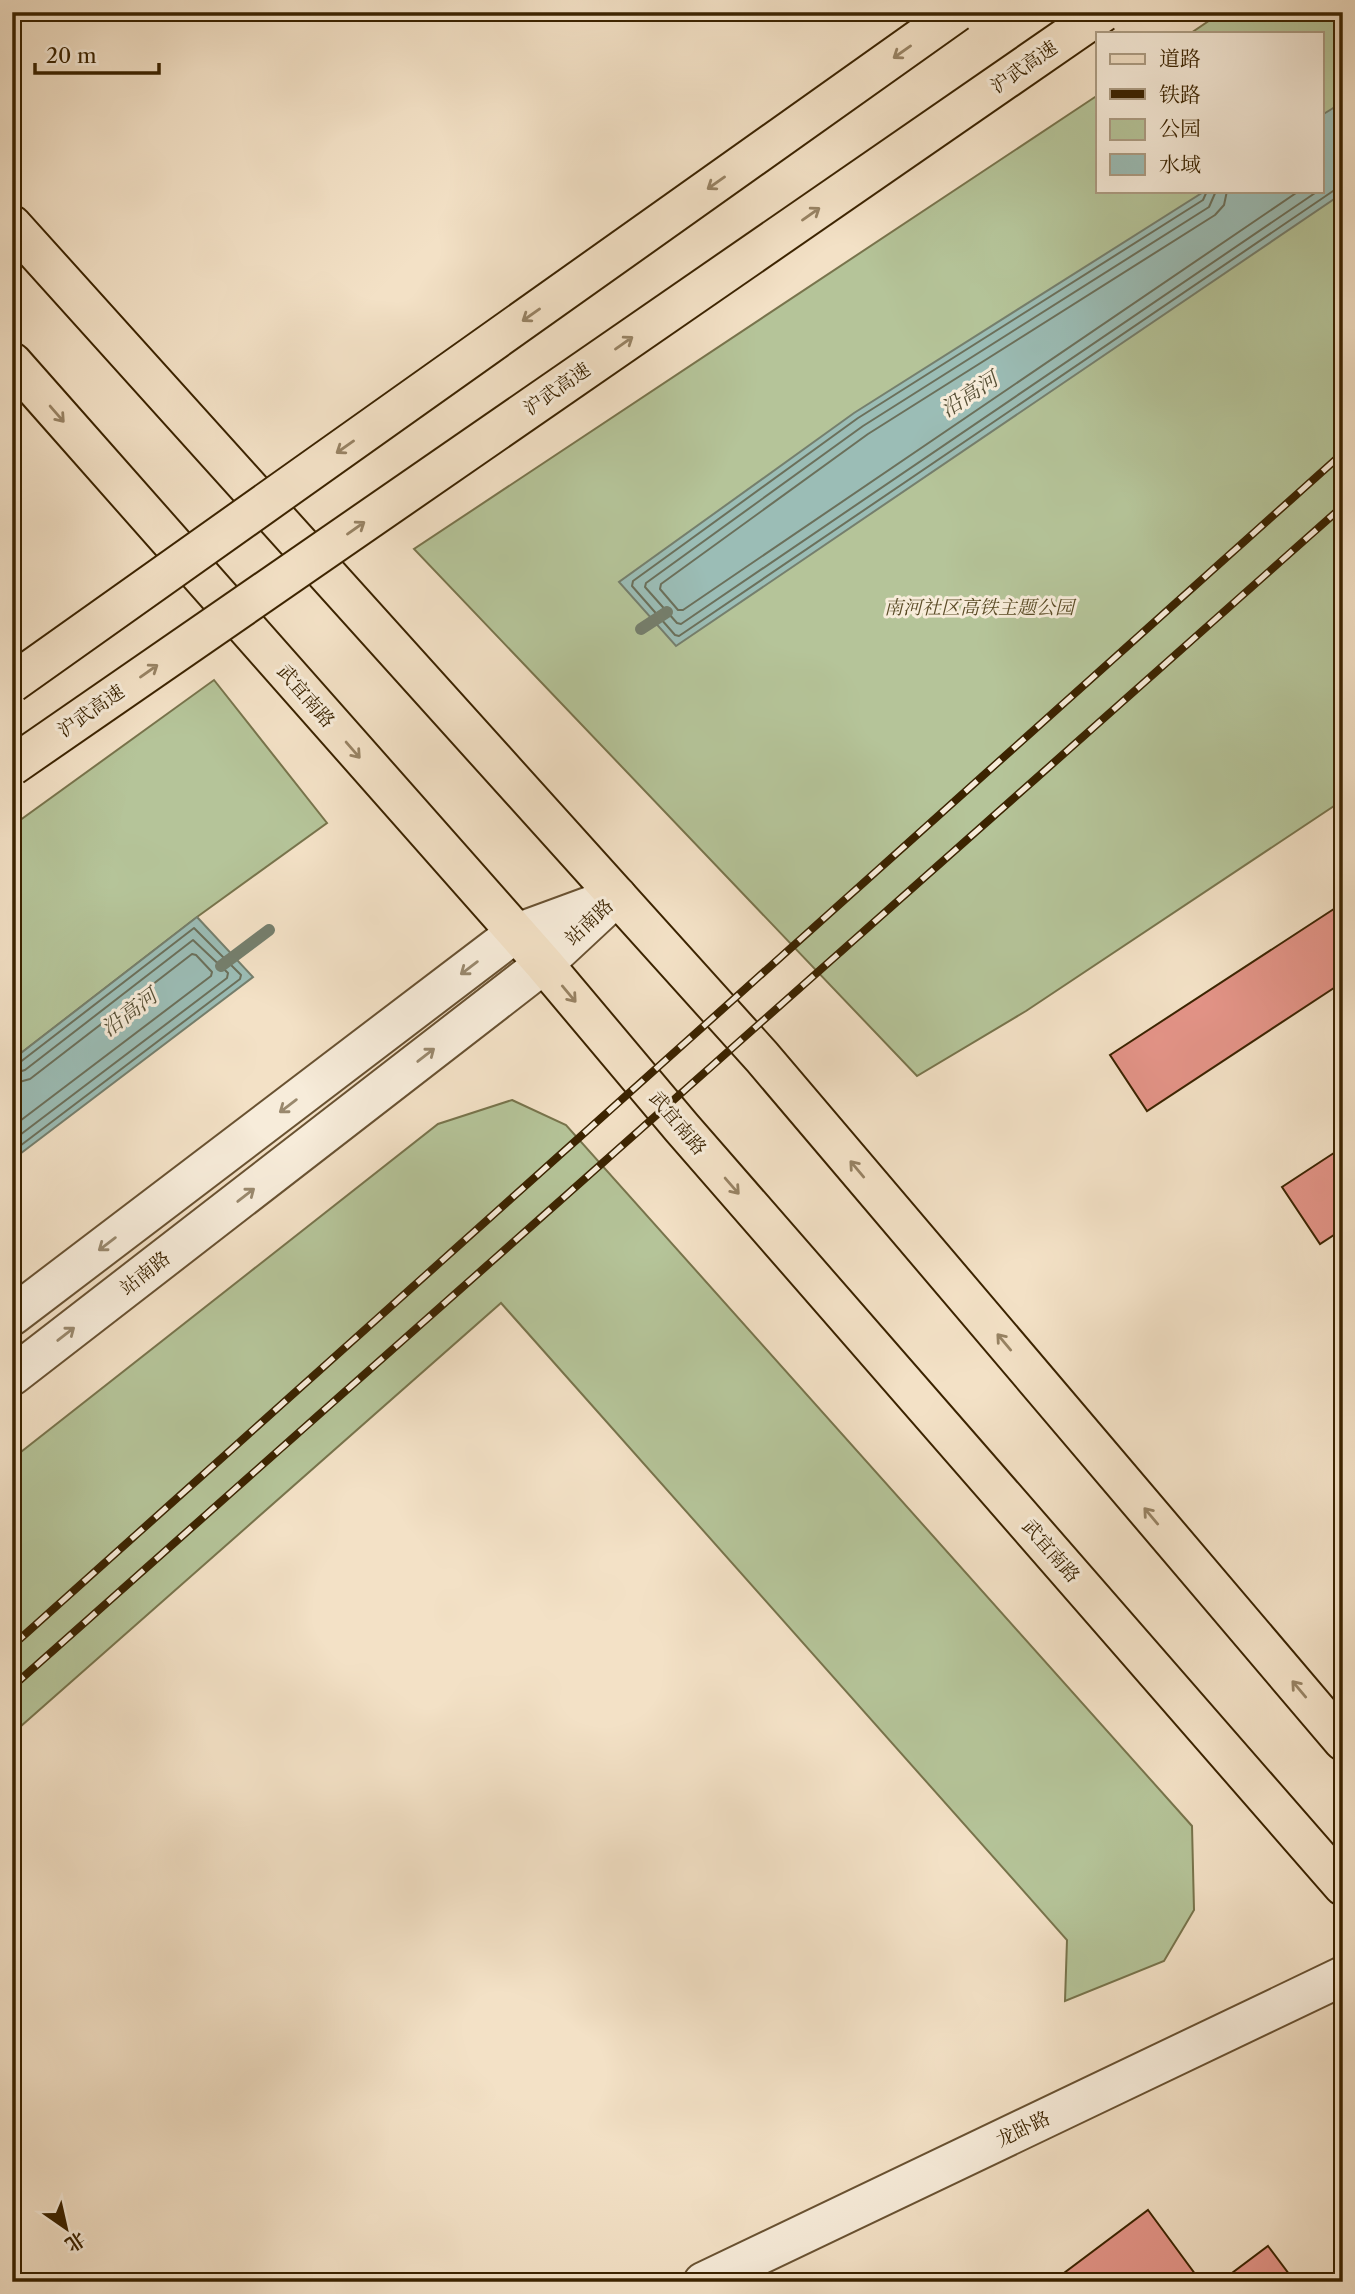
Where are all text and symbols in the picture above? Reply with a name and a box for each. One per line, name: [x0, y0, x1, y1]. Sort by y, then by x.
scale bar: [35, 32, 159, 76]
legend: [1096, 32, 1324, 192]
street label: 沪武高速: [986, 36, 1062, 98]
text: 20 m: [46, 43, 97, 68]
one-way arrow: [893, 45, 912, 59]
text: 道路: [1159, 46, 1201, 71]
text: 铁路: [1159, 82, 1201, 107]
text: 公园: [1159, 116, 1201, 141]
text: 水域: [1159, 152, 1201, 177]
one-way arrow: [707, 176, 726, 191]
one-way arrow: [801, 207, 820, 221]
one-way arrow: [522, 308, 541, 322]
one-way arrow: [614, 336, 633, 350]
street label: 沪武高速: [519, 358, 595, 420]
water label: 沿高河: [936, 364, 1006, 422]
one-way arrow: [49, 404, 65, 422]
one-way arrow: [336, 440, 355, 454]
one-way arrow: [346, 521, 365, 535]
park label: 南河社区高铁主题公园: [884, 596, 1077, 619]
street label: 武宜南路: [272, 660, 340, 732]
one-way arrow: [139, 664, 158, 678]
street label: 沪武高速: [53, 680, 129, 742]
one-way arrow: [345, 741, 361, 759]
street label: 站南路: [560, 894, 618, 950]
one-way arrow: [460, 961, 478, 976]
water label: 沿高河: [96, 981, 165, 1041]
one-way arrow: [561, 984, 577, 1002]
one-way arrow: [416, 1048, 434, 1063]
street label: 武宜南路: [645, 1086, 711, 1160]
one-way arrow: [279, 1099, 298, 1114]
one-way arrow: [849, 1160, 865, 1178]
one-way arrow: [724, 1176, 740, 1194]
one-way arrow: [236, 1187, 255, 1202]
one-way arrow: [98, 1237, 117, 1252]
street label: 站南路: [115, 1246, 175, 1300]
one-way arrow: [56, 1327, 75, 1342]
one-way arrow: [996, 1334, 1012, 1352]
one-way arrow: [1143, 1507, 1159, 1525]
street label: 武宜南路: [1017, 1515, 1085, 1587]
one-way arrow: [1291, 1680, 1307, 1698]
street label: 龙卧路: [992, 2106, 1054, 2152]
north arrow: [32, 2192, 102, 2262]
text: 北: [61, 2227, 90, 2257]

